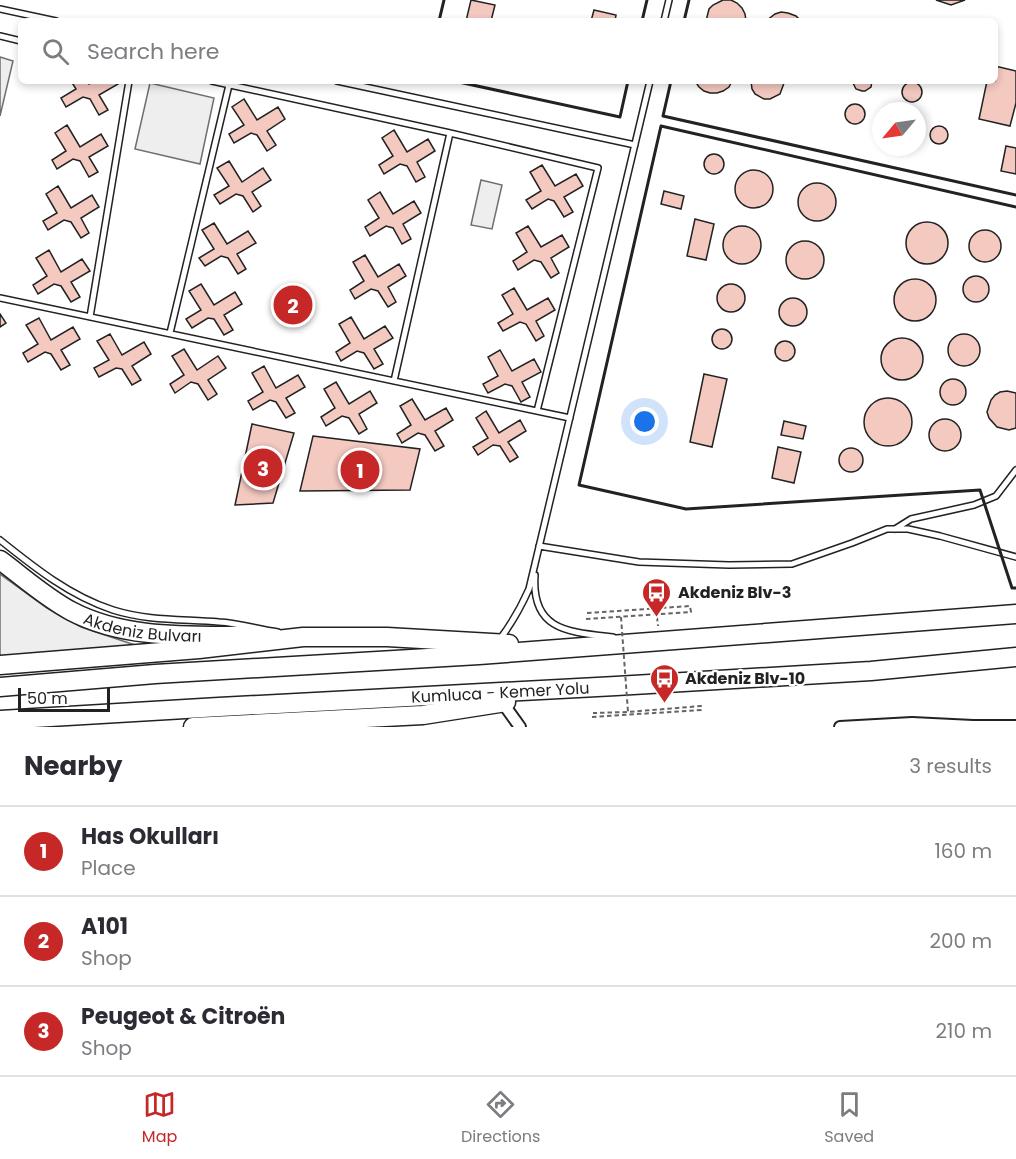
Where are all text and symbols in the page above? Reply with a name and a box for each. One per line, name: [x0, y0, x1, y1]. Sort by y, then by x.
search box: [18, 18, 998, 84]
icon: search: [39, 35, 72, 68]
text: Search here: [87, 36, 220, 67]
north arrow: [872, 102, 926, 156]
pin: 2: [274, 282, 312, 328]
your location: [630, 407, 659, 436]
pin: 3: [244, 446, 282, 490]
pin: 1: [340, 448, 380, 492]
bus stop icon: Akdeniz Blv-3: [641, 576, 673, 618]
place label: Akdeniz Blv-3: [678, 581, 791, 604]
street label: Akdeniz Bulvarı: [80, 607, 202, 648]
bus stop icon: Akdeniz Blv-10: [648, 662, 680, 704]
place label: Akdeniz Blv-10: [685, 667, 805, 690]
street label: Kumluca - Kemer Yolu: [411, 676, 590, 709]
scale bar: [18, 685, 110, 712]
text: 50 m: [27, 687, 68, 710]
text: Nearby: [24, 748, 122, 784]
text: 3 results: [909, 752, 992, 780]
text: Has Okulları: [81, 821, 219, 852]
text: 1: [40, 837, 47, 865]
text: 160 m: [934, 837, 992, 865]
text: Place: [81, 854, 136, 882]
text: A101: [81, 911, 128, 942]
text: 2: [38, 927, 49, 955]
text: 200 m: [929, 927, 992, 955]
text: Shop: [81, 944, 132, 972]
text: Peugeot & Citroën: [81, 1001, 285, 1032]
text: 3: [37, 1017, 50, 1045]
text: 210 m: [936, 1017, 992, 1045]
text: Shop: [81, 1034, 132, 1062]
tab: Map: [142, 1088, 177, 1149]
tab: Directions: [461, 1088, 540, 1149]
tab: Saved: [824, 1088, 874, 1149]

